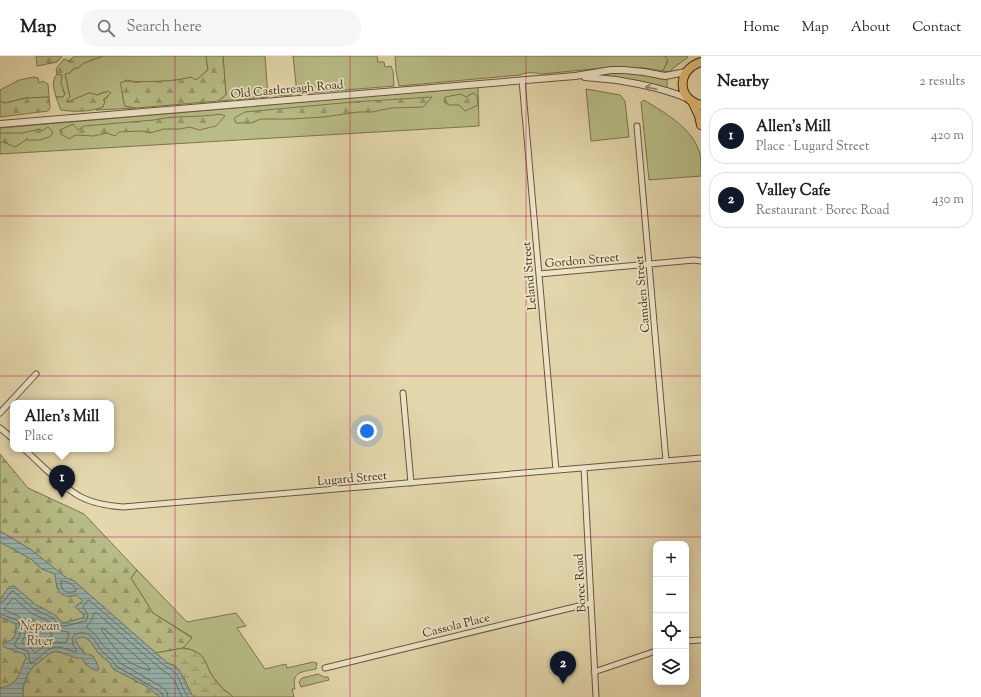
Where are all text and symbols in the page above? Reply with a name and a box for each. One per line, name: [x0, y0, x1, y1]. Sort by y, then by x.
search box: [81, 10, 361, 46]
text: Map: [20, 14, 57, 41]
icon: search: [95, 17, 117, 39]
text: Search here: [127, 17, 202, 38]
text: Home: [743, 18, 780, 38]
text: Map: [802, 18, 829, 38]
text: About: [851, 18, 890, 38]
text: Contact: [912, 18, 961, 38]
text: Nearby: [717, 70, 769, 94]
text: 2 results: [920, 73, 965, 91]
street label: Old Castlereagh Road: [230, 76, 345, 104]
one-way arrow: [645, 83, 658, 91]
text: Allen's Mill: [756, 117, 831, 138]
text: 1: [729, 127, 733, 145]
text: 420 m: [931, 127, 964, 145]
text: Place · Lugard Street: [756, 138, 870, 156]
text: Valley Cafe: [756, 181, 830, 202]
text: 2: [728, 191, 734, 209]
text: 430 m: [932, 191, 964, 209]
text: Restaurant · Borec Road: [756, 202, 890, 220]
street label: Leland Street: [518, 241, 542, 311]
street label: Gordon Street: [544, 249, 620, 273]
street label: Camden Street: [631, 254, 655, 333]
popup: [10, 400, 114, 452]
text: Allen's Mill: [25, 407, 99, 428]
your location: [357, 421, 377, 441]
text: Place: [25, 428, 53, 446]
pin: 1: [49, 465, 75, 498]
street label: Lugard Street: [316, 467, 388, 491]
map controls: [653, 541, 689, 685]
button: +: [653, 541, 689, 577]
street label: Borec Road: [570, 553, 592, 613]
button: −: [653, 577, 689, 613]
street label: Cassola Place: [421, 609, 492, 643]
button: locate: [653, 613, 689, 649]
water label: Nepean River: [20, 618, 60, 651]
button: layers: [653, 649, 689, 685]
pin: 2: [550, 651, 576, 684]

